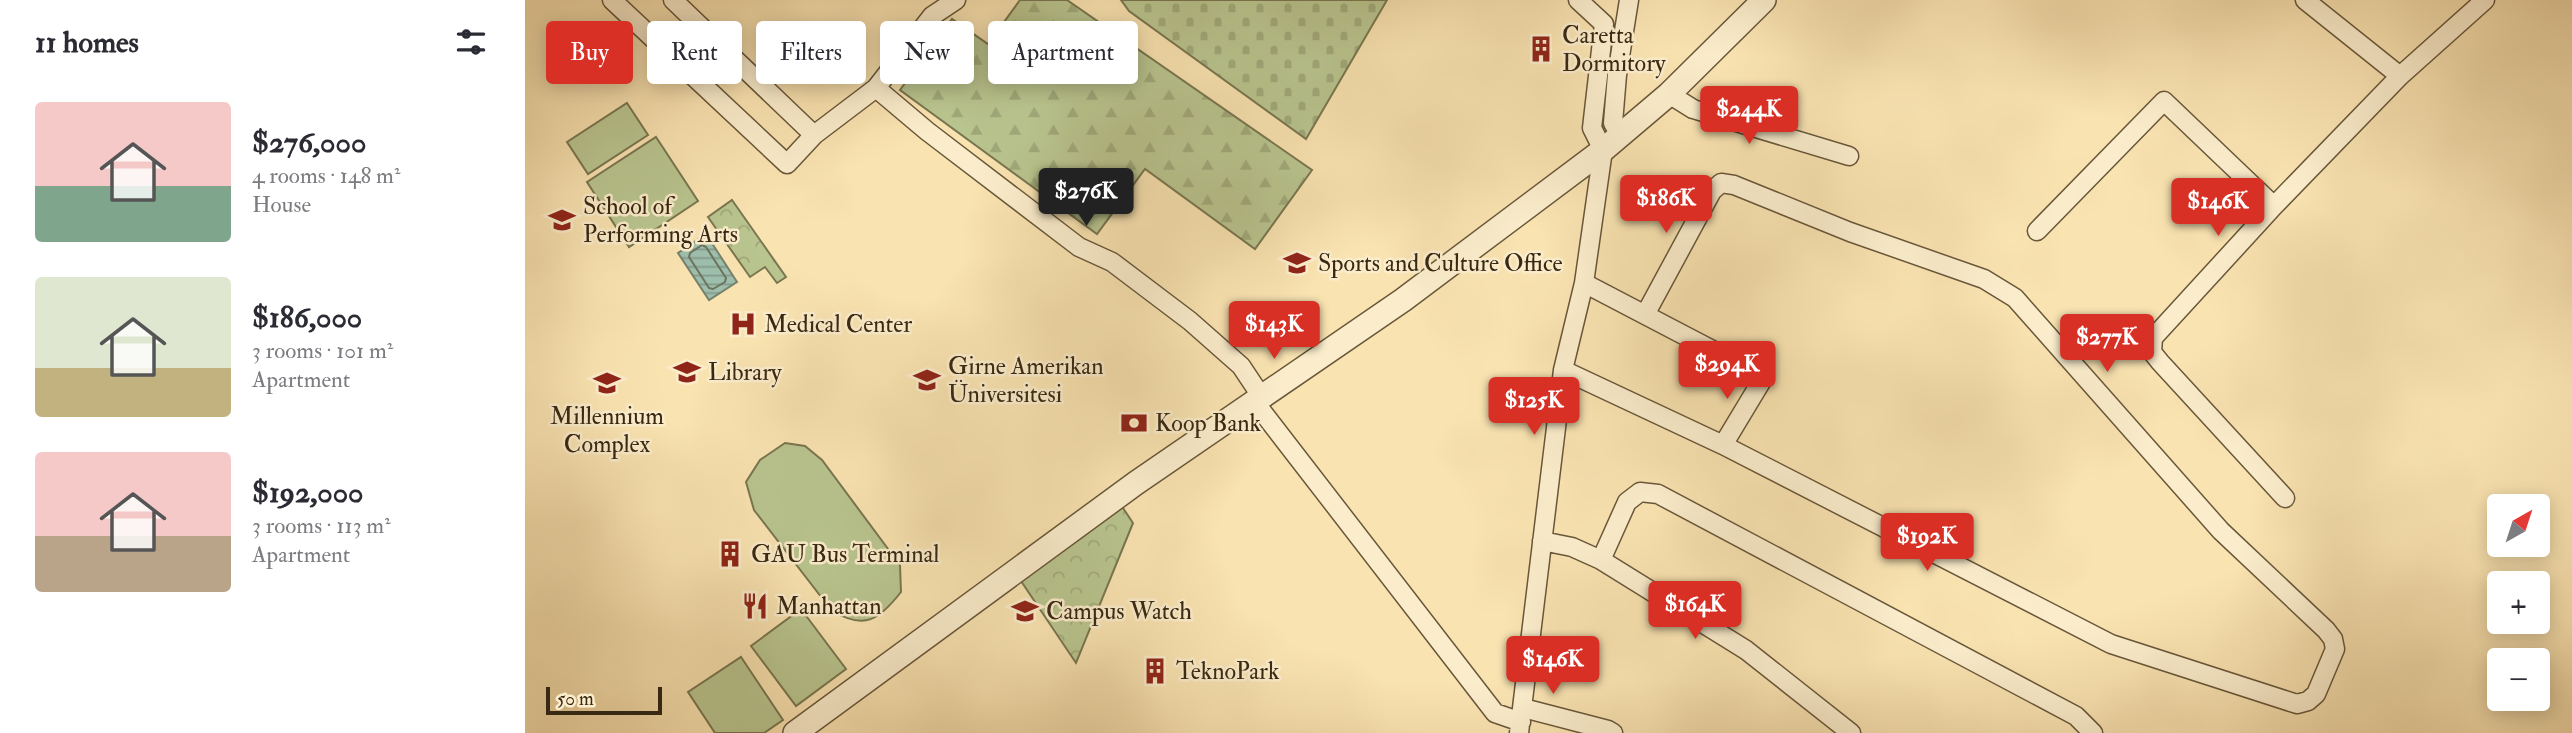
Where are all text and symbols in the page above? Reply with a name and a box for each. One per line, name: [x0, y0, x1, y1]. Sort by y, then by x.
place label: Caretta Dormitory: [1562, 20, 1666, 79]
chip: Buy: [546, 21, 633, 84]
chip: Rent: [647, 21, 742, 84]
chip: Filters: [756, 21, 866, 84]
chip: New: [880, 21, 974, 84]
chip: Apartment: [988, 21, 1138, 84]
icon: filters: [452, 23, 490, 61]
text: 11 homes: [35, 24, 139, 61]
building icon: Caretta Dormitory: [1526, 34, 1556, 64]
pin: $244K: [1700, 86, 1798, 146]
text: $244K: [1716, 94, 1782, 123]
text: $276,000: [252, 124, 366, 161]
icon: home: [91, 130, 175, 214]
text: 4 rooms · 148 m²: [252, 161, 400, 190]
pin: $276K: [1037, 168, 1135, 228]
text: $276K: [1055, 176, 1117, 205]
pin: $186K: [1617, 176, 1715, 235]
pin: $146K: [2169, 178, 2267, 238]
text: $186K: [1636, 183, 1696, 212]
text: $146K: [2187, 186, 2249, 215]
text: House: [252, 190, 311, 219]
place label: School of Performing Arts: [583, 191, 738, 250]
school or university icon: School of Performing Arts: [547, 205, 577, 235]
school or university icon: Sports and Culture Office: [1282, 248, 1312, 278]
place label: Sports and Culture Office: [1318, 248, 1563, 279]
text: $186,000: [252, 299, 362, 336]
pin: $143K: [1225, 302, 1323, 361]
icon: home: [91, 305, 175, 389]
hospital icon: Medical Center: [728, 309, 758, 339]
place label: Medical Center: [764, 309, 912, 340]
text: $143K: [1245, 309, 1303, 338]
pin: $277K: [2058, 314, 2156, 374]
text: $277K: [2076, 322, 2138, 351]
text: 3 rooms · 101 m²: [252, 336, 393, 365]
pin: $294K: [1678, 342, 1776, 401]
text: $294K: [1695, 349, 1759, 378]
place label: Girne Amerikan Üniversitesi: [948, 351, 1104, 410]
school or university icon: Library: [672, 357, 702, 387]
place label: Library: [708, 357, 782, 388]
text: Apartment: [252, 365, 350, 394]
school or university icon: Girne Amerikan Üniversitesi: [912, 365, 942, 395]
school or university icon: Millennium Complex: [592, 368, 622, 398]
pin: $125K: [1485, 378, 1583, 437]
text: $125K: [1504, 385, 1564, 414]
place label: Millennium Complex: [550, 401, 664, 460]
bank icon: Koop Bank: [1119, 408, 1149, 438]
place label: Koop Bank: [1155, 408, 1262, 439]
text: $192,000: [252, 474, 363, 511]
icon: home: [91, 480, 175, 564]
north arrow: [2487, 494, 2550, 556]
map controls: [2487, 494, 2550, 711]
text: 3 rooms · 113 m²: [252, 511, 391, 540]
pin: $192K: [1878, 514, 1976, 573]
text: $192K: [1897, 521, 1957, 550]
building icon: GAU Bus Terminal: [715, 539, 745, 569]
place label: GAU Bus Terminal: [751, 539, 940, 570]
text: Apartment: [252, 540, 350, 569]
button: +: [2487, 571, 2550, 634]
pin: $164K: [1646, 582, 1744, 641]
text: $164K: [1664, 589, 1726, 618]
restaurant icon: Manhattan: [740, 591, 770, 621]
place label: Manhattan: [776, 591, 882, 622]
school or university icon: Campus Watch: [1010, 596, 1040, 626]
place label: Campus Watch: [1046, 596, 1192, 627]
pin: $146K: [1504, 636, 1602, 696]
text: $146K: [1522, 644, 1584, 673]
button: −: [2487, 648, 2550, 711]
building icon: TeknoPark: [1140, 656, 1170, 686]
place label: TeknoPark: [1176, 656, 1280, 687]
scale bar: [546, 684, 661, 716]
text: 50 m: [557, 687, 594, 711]

